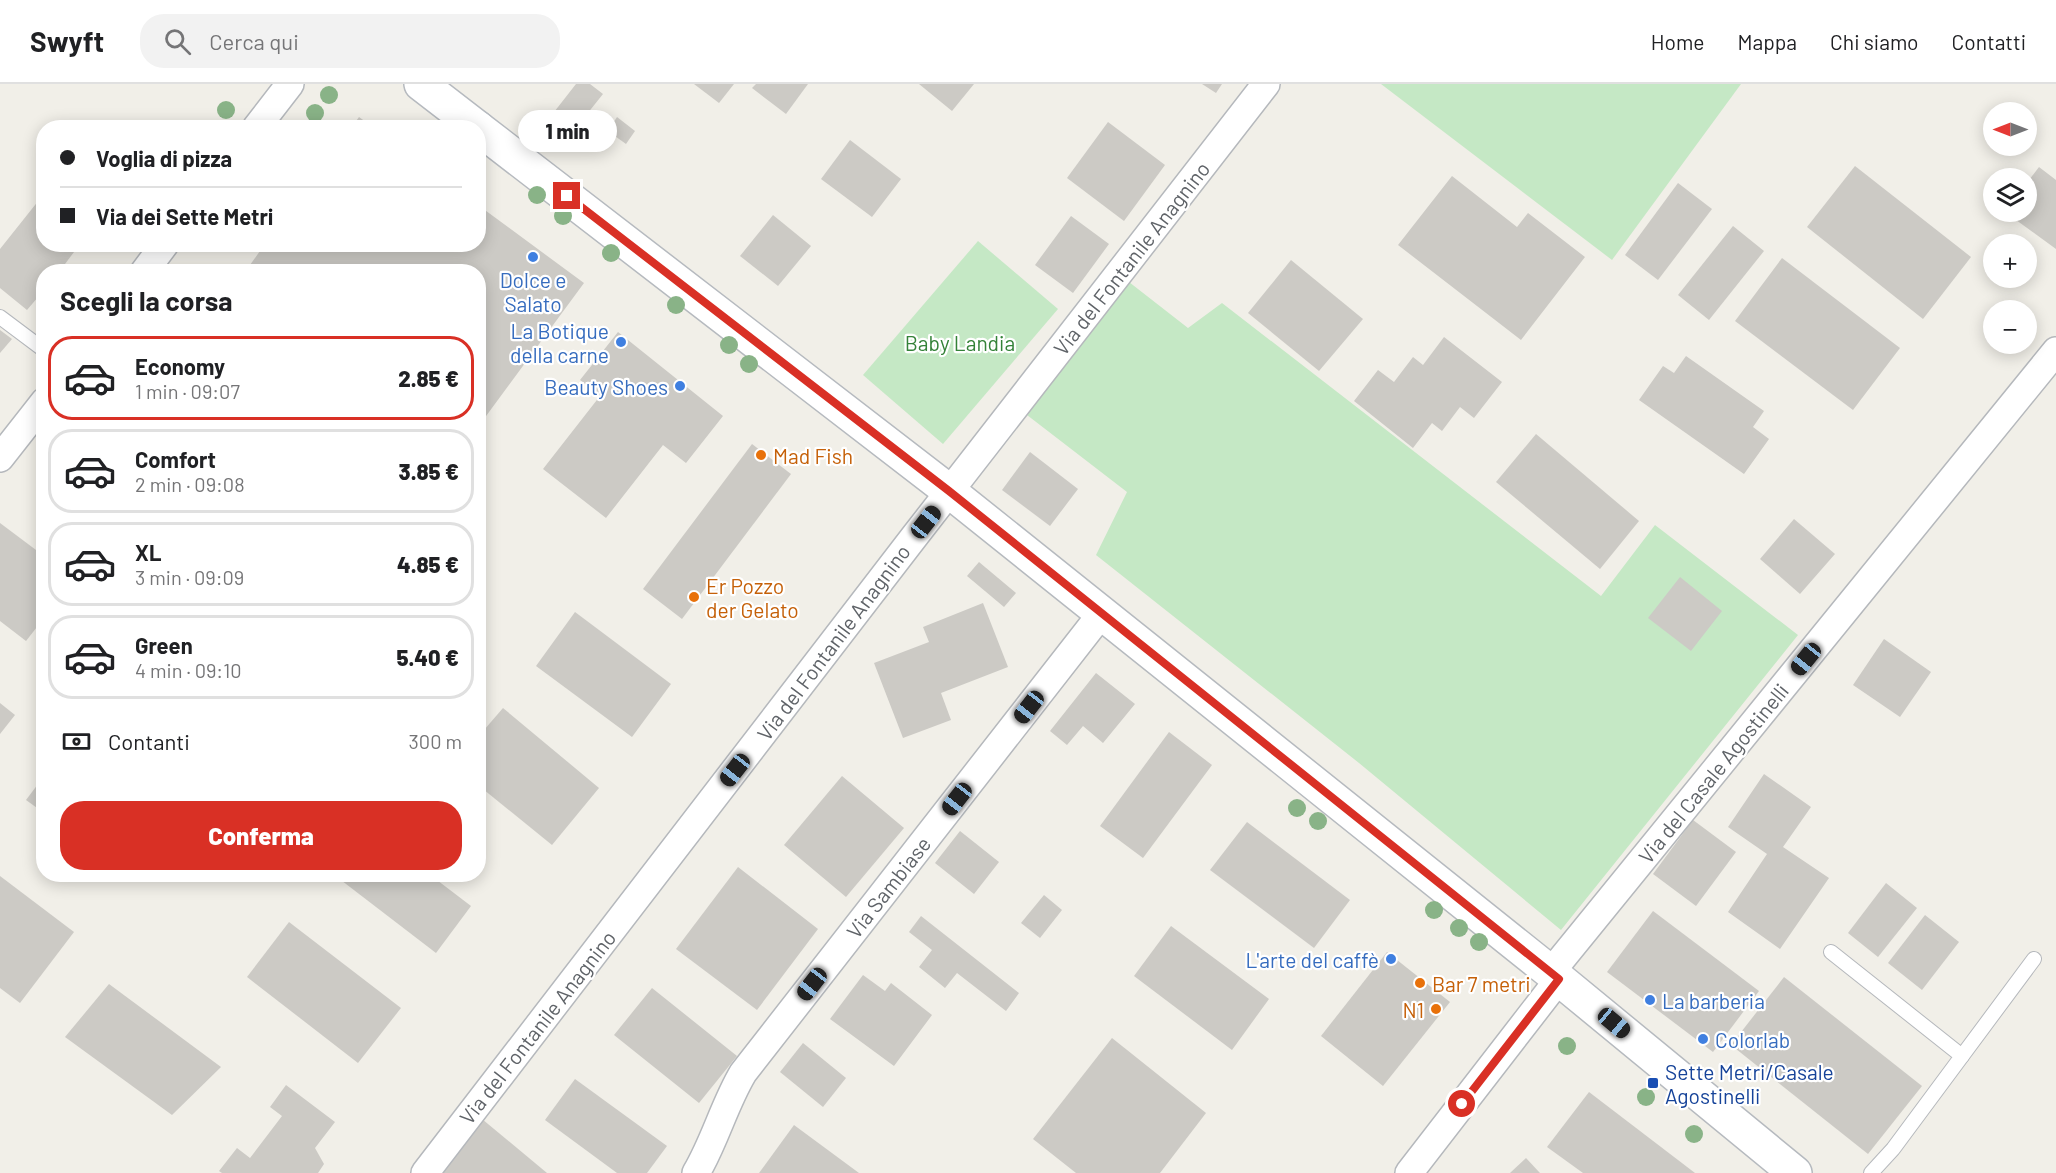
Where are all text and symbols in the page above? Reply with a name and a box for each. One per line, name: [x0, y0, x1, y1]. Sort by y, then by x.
search box: [140, 14, 560, 68]
text: Swyft: [30, 24, 104, 58]
icon: search: [161, 25, 194, 58]
text: Cerca qui: [209, 28, 299, 54]
text: Home: [1651, 29, 1704, 54]
text: Mappa: [1737, 29, 1797, 54]
text: Chi siamo: [1830, 29, 1919, 54]
text: Contatti: [1952, 29, 2026, 54]
north arrow: [1983, 102, 2037, 156]
map controls: [1983, 102, 2037, 354]
callout: 1 min: [518, 109, 616, 151]
text: 1 min: [546, 119, 589, 143]
text: Voglia di pizza: [96, 145, 232, 171]
street label: Via del Fontanile Anagnino: [1048, 156, 1214, 360]
button: layers: [1983, 168, 2037, 222]
route end: [553, 182, 580, 209]
text: Via dei Sette Metri: [96, 203, 273, 229]
button: +: [1983, 234, 2037, 288]
marker: Dolce e Salato: [526, 250, 540, 264]
place label: Dolce e Salato: [500, 267, 566, 316]
text: Scegli la corsa: [60, 284, 233, 316]
button: −: [1983, 300, 2037, 354]
place label: La Botique della carne: [510, 318, 609, 367]
park label: Baby Landia: [905, 330, 1015, 355]
marker: La Botique della carne: [614, 335, 628, 349]
icon: car: [63, 351, 117, 405]
text: Economy: [135, 353, 225, 379]
text: 2.85 €: [398, 365, 459, 391]
place label: Beauty Shoes: [544, 374, 668, 399]
text: 1 min · 09:07: [135, 379, 240, 403]
marker: Beauty Shoes: [673, 379, 687, 393]
place label: Mad Fish: [773, 443, 853, 468]
icon: car: [63, 444, 117, 498]
text: Comfort: [135, 446, 216, 472]
marker: Mad Fish: [754, 448, 768, 462]
text: 3.85 €: [399, 458, 459, 484]
text: 2 min · 09:08: [135, 472, 245, 496]
car: [908, 502, 944, 542]
icon: car: [63, 537, 117, 591]
text: XL: [135, 539, 161, 565]
street label: Via del Fontanile Anagnino: [751, 539, 915, 745]
text: 4.85 €: [397, 551, 459, 577]
text: 3 min · 09:09: [135, 565, 244, 589]
place label: Er Pozzo der Gelato: [706, 573, 799, 622]
marker: Er Pozzo der Gelato: [687, 590, 701, 604]
icon: car: [63, 630, 117, 684]
text: Green: [135, 632, 193, 658]
car: [1788, 639, 1824, 679]
text: 5.40 €: [396, 644, 459, 670]
text: 4 min · 09:10: [135, 658, 241, 682]
street label: Via del Casale Agostinelli: [1633, 678, 1793, 868]
car: [1011, 687, 1047, 727]
icon: cash: [60, 725, 93, 758]
text: Contanti: [108, 728, 190, 754]
text: 300 m: [409, 729, 462, 753]
car: [717, 750, 753, 790]
car: [939, 779, 975, 819]
button: Conferma: [60, 801, 462, 870]
street label: Via Sambiase: [841, 831, 935, 943]
street label: Via del Fontanile Anagnino: [454, 925, 620, 1129]
place label: L'arte del caffè: [1245, 947, 1379, 972]
marker: L'arte del caffè: [1384, 952, 1398, 966]
car: [794, 964, 830, 1004]
place label: Bar 7 metri: [1432, 971, 1531, 996]
marker: Bar 7 metri: [1413, 976, 1427, 990]
place label: La barberia: [1662, 988, 1765, 1013]
marker: La barberia: [1643, 993, 1657, 1007]
place label: N1: [1402, 997, 1424, 1022]
marker: N1: [1429, 1002, 1443, 1016]
car: [1594, 1005, 1634, 1041]
place label: Colorlab: [1715, 1027, 1790, 1052]
marker: Colorlab: [1696, 1032, 1710, 1046]
place label: Sette Metri/Casale Agostinelli: [1665, 1059, 1834, 1108]
marker: Sette Metri/Casale Agostinelli: [1646, 1076, 1660, 1090]
route start: [1448, 1090, 1475, 1117]

